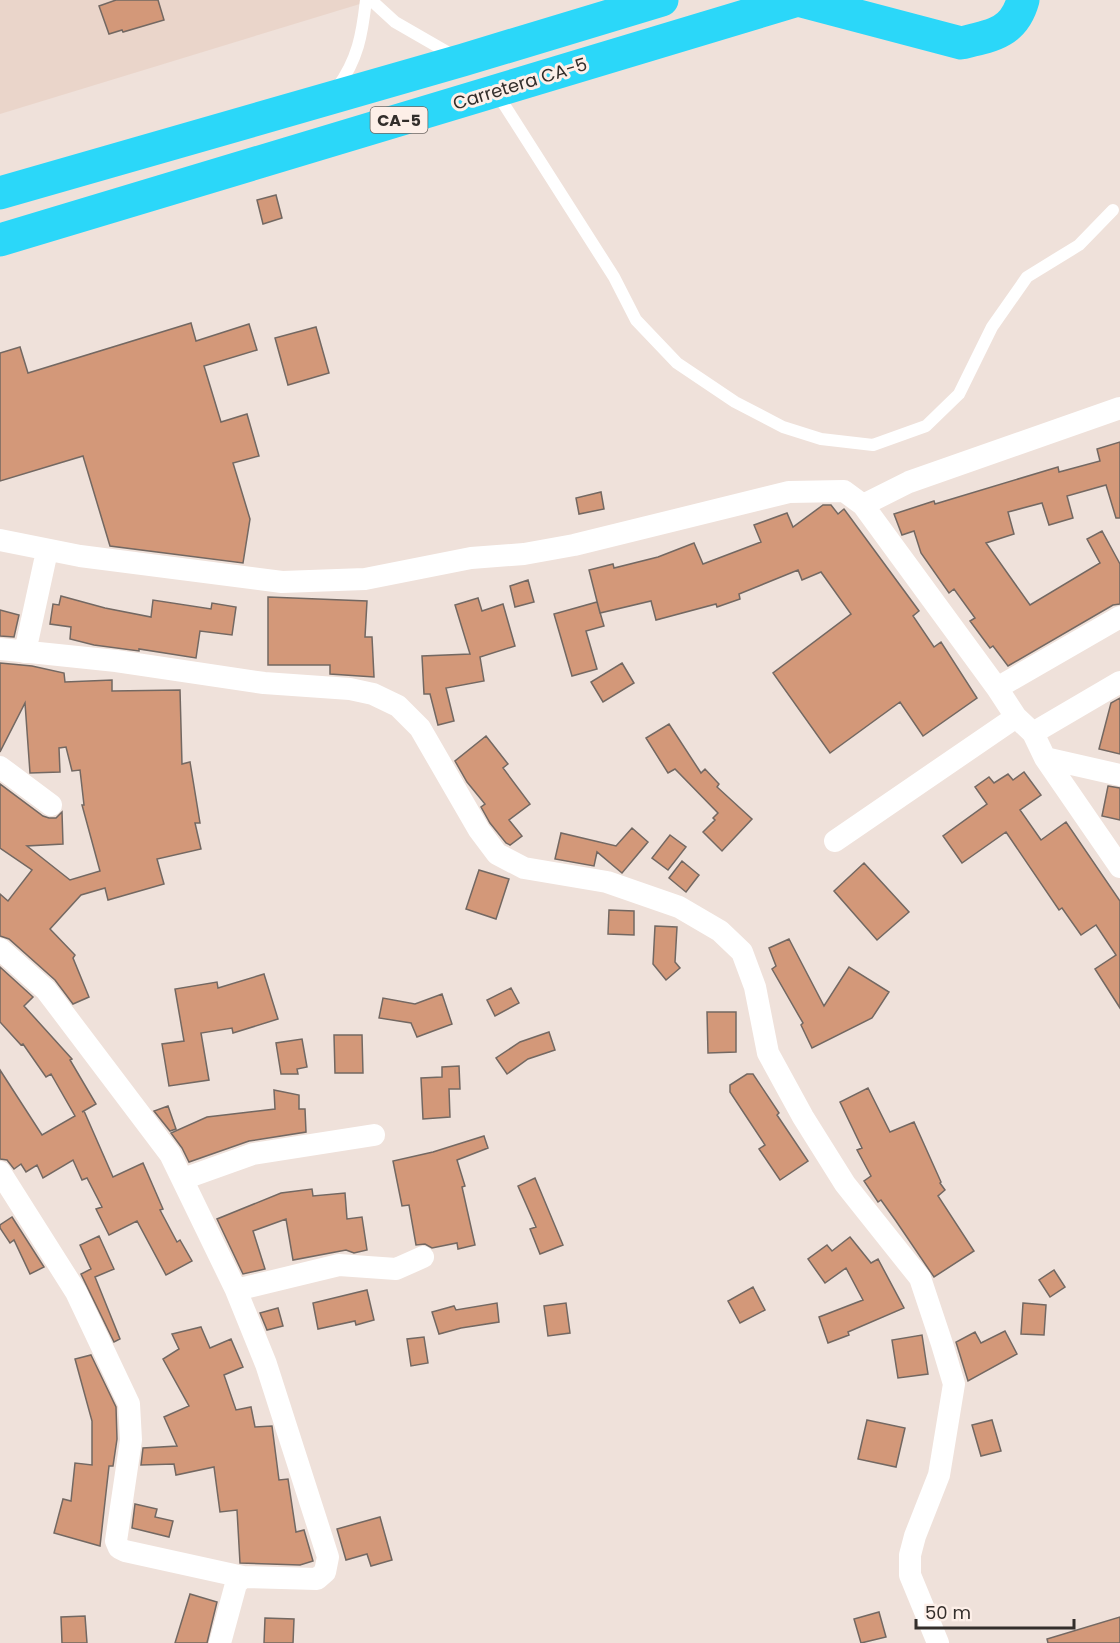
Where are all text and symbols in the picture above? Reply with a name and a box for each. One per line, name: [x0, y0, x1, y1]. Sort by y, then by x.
street label: Carretera CA-5: [450, 51, 590, 116]
road number: CA-5: [370, 107, 428, 133]
scale bar: [916, 1592, 1074, 1630]
text: 50 m: [925, 1600, 971, 1625]

